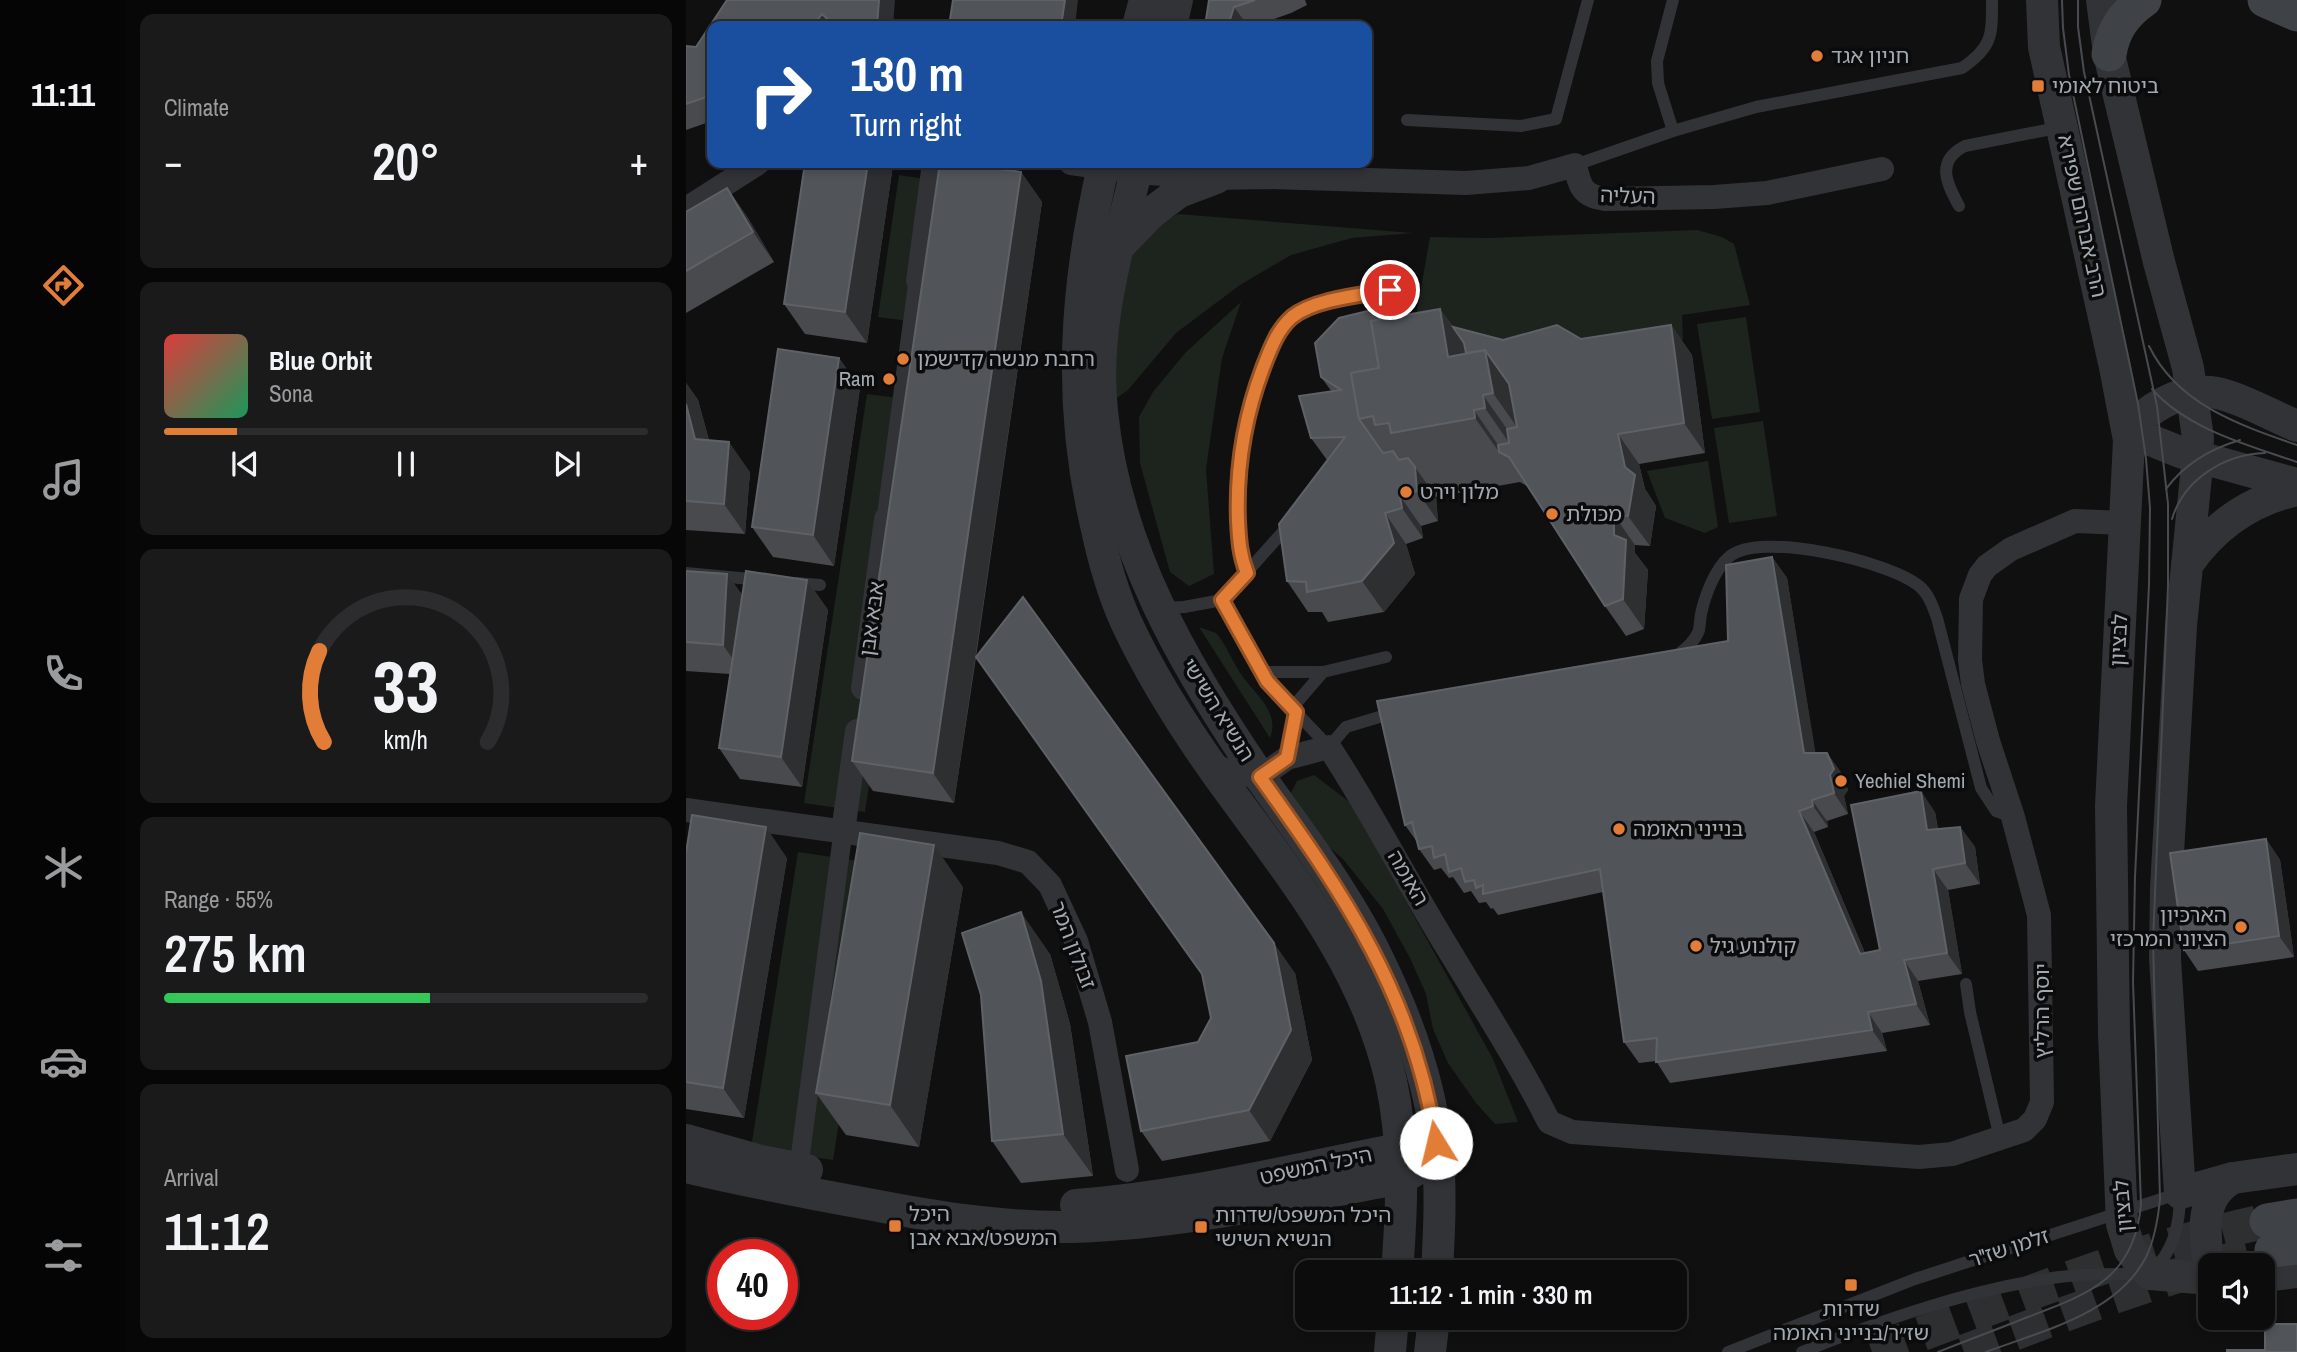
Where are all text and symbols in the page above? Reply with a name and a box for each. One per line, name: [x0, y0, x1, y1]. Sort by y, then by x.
text: 130 m: [850, 40, 964, 106]
place label: חניון אגד: [1831, 41, 1909, 70]
marker: חניון אגד: [1809, 48, 1825, 64]
icon: right: [735, 49, 826, 140]
place label: ביטוח לאומי: [2052, 71, 2159, 100]
text: 11:11: [31, 73, 95, 116]
marker: ביטוח לאומי: [2030, 78, 2046, 94]
text: Climate: [164, 92, 229, 123]
text: Turn right: [850, 103, 962, 146]
text: 20°: [372, 126, 440, 196]
street label: הרב אברהם שפירא: [2051, 132, 2114, 300]
text: −: [164, 136, 182, 187]
text: +: [630, 136, 648, 187]
street label: העליה: [1600, 180, 1656, 211]
pin: [1360, 260, 1420, 320]
icon: directions: [39, 261, 88, 310]
icon: arrive: [1371, 271, 1409, 309]
text: Blue Orbit: [269, 343, 372, 378]
place label: רחבת מנשה קדישמן: [917, 344, 1095, 373]
marker: רחבת מנשה קדישמן: [895, 351, 911, 367]
place label: Ram: [839, 364, 875, 393]
marker: Ram: [881, 371, 897, 387]
text: Sona: [269, 378, 313, 409]
icon: previous: [226, 445, 264, 483]
icon: pause: [387, 445, 425, 483]
icon: next: [548, 445, 586, 483]
icon: music: [39, 455, 88, 504]
place label: מלון וירט: [1420, 477, 1499, 506]
marker: מלון וירט: [1398, 484, 1414, 500]
place label: מכולת: [1566, 499, 1622, 528]
marker: מכולת: [1544, 506, 1560, 522]
street label: אבא אבן: [852, 580, 891, 658]
street label: לבציון: [2103, 613, 2134, 667]
text: 33: [373, 637, 439, 735]
icon: phone: [39, 649, 88, 698]
street label: הנשיא השישי: [1175, 652, 1262, 767]
text: km/h: [384, 723, 428, 757]
place label: Yechiel Shemi: [1855, 766, 1966, 795]
marker: Yechiel Shemi: [1833, 773, 1849, 789]
place label: בנייני האומה: [1633, 814, 1744, 843]
marker: בנייני האומה: [1611, 821, 1627, 837]
icon: climate: [39, 843, 88, 892]
street label: האומה: [1381, 845, 1436, 911]
text: Range · 55%: [164, 884, 273, 915]
street label: זבולון המר: [1043, 897, 1103, 993]
place label: הארכיון הציוני המרכזי: [2110, 900, 2227, 953]
text: 275 km: [164, 918, 307, 988]
marker: הארכיון הציוני המרכזי: [2233, 919, 2249, 935]
place label: קולנוע גיל: [1710, 931, 1796, 960]
marker: קולנוע גיל: [1688, 938, 1704, 954]
street label: יוסף הרליץ: [2027, 963, 2056, 1059]
icon: car: [39, 1037, 88, 1086]
position arrow: [1399, 1106, 1473, 1180]
street label: היכל המשפט: [1257, 1139, 1375, 1192]
text: Arrival: [164, 1162, 219, 1193]
street label: לבציון: [2106, 1178, 2139, 1234]
text: 11:12: [164, 1196, 270, 1266]
place label: היכל המשפט/אבא אבן: [909, 1199, 1057, 1252]
place label: היכל המשפט/שדרות הנשיא השישי: [1215, 1200, 1391, 1253]
marker: היכל המשפט/אבא אבן: [887, 1218, 903, 1234]
marker: היכל המשפט/שדרות הנשיא השישי: [1193, 1219, 1209, 1235]
street label: זלמן שז"ר: [1965, 1221, 2053, 1274]
icon: filters: [39, 1231, 88, 1280]
speed limit sign: 40: [707, 1239, 798, 1330]
map controls: [2198, 1253, 2275, 1330]
button: sound: [2198, 1253, 2275, 1330]
text: 11:12 · 1 min · 330 m: [1389, 1277, 1593, 1312]
marker: שדרות שז״ר/בנייני האומה: [1843, 1277, 1859, 1293]
place label: שדרות שז״ר/בנייני האומה: [1773, 1294, 1929, 1347]

